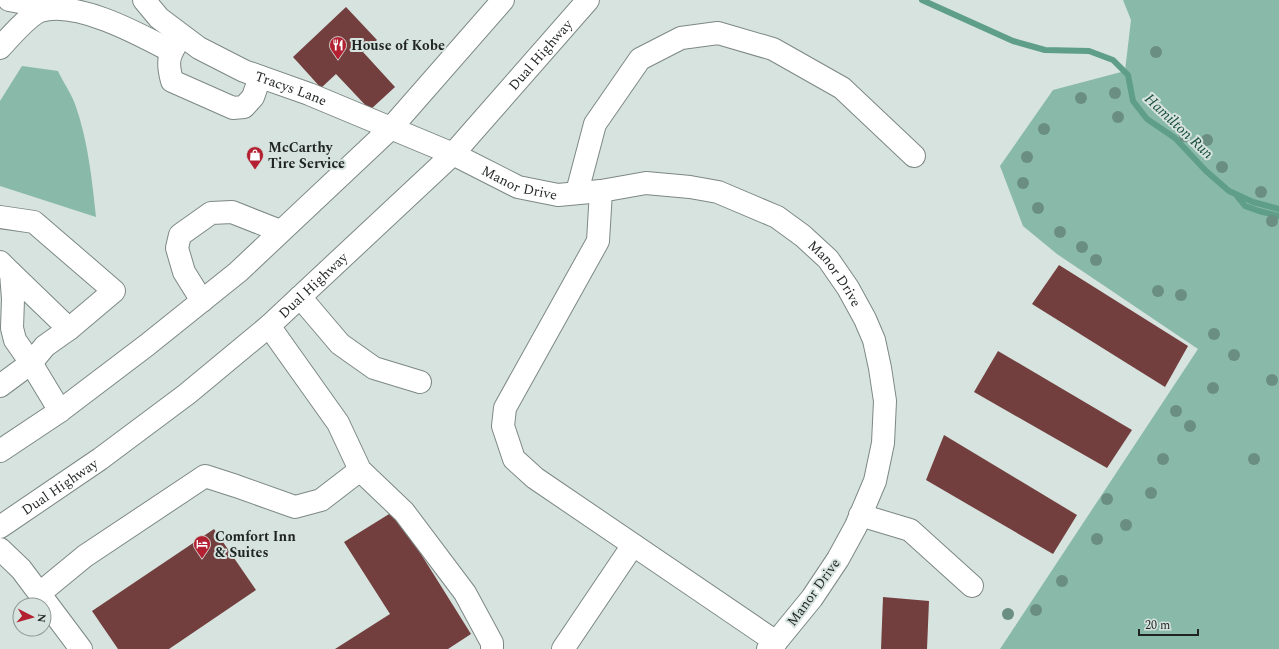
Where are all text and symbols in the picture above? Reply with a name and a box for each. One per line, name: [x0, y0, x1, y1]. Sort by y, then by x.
street label: Dual Highway: [503, 14, 578, 95]
restaurant icon: House of Kobe: [328, 35, 348, 60]
place label: House of Kobe: [351, 35, 445, 56]
street label: Tracys Lane: [252, 66, 330, 111]
water label: Hamilton Run: [1139, 88, 1219, 165]
place label: McCarthy Tire Service: [268, 137, 345, 174]
shop icon: McCarthy Tire Service: [245, 145, 265, 170]
street label: Manor Drive: [478, 160, 559, 206]
street label: Manor Drive: [803, 235, 867, 311]
street label: Dual Highway: [274, 247, 354, 323]
street label: Dual Highway: [17, 453, 103, 520]
place label: Comfort Inn & Suites: [215, 526, 296, 563]
hotel icon: Comfort Inn & Suites: [192, 534, 212, 559]
street label: Manor Drive: [782, 554, 845, 631]
north arrow: [12, 597, 52, 637]
scale bar: [1139, 611, 1198, 637]
text: N: [33, 613, 50, 623]
text: 20 m: [1145, 616, 1170, 635]

